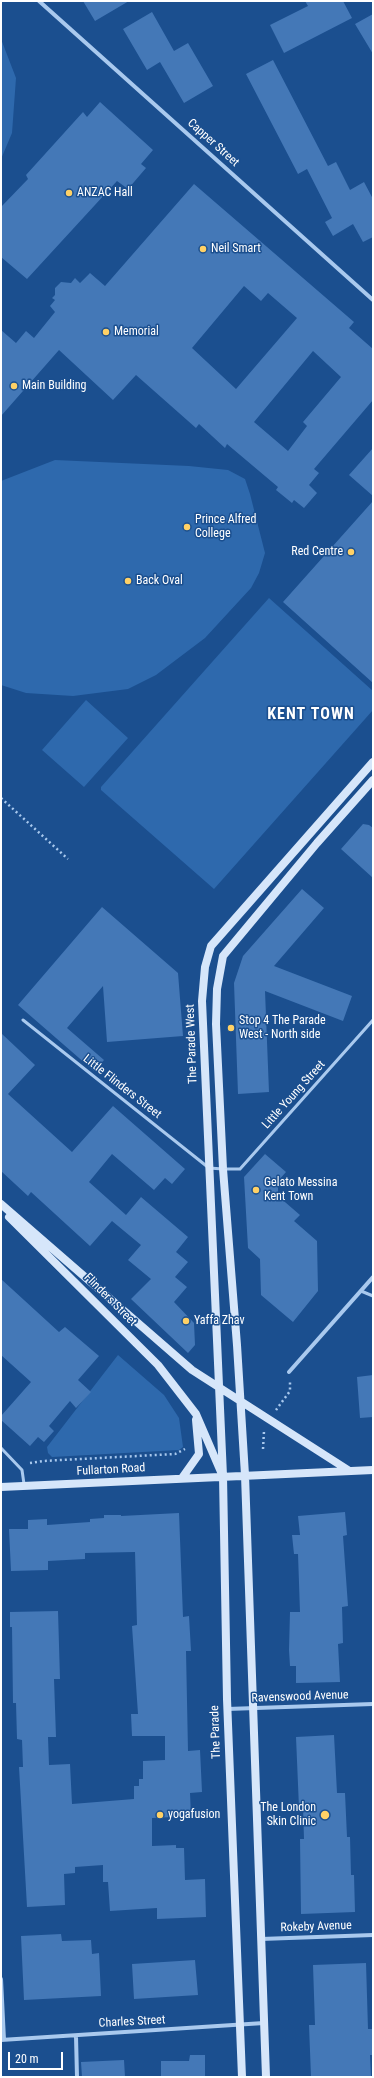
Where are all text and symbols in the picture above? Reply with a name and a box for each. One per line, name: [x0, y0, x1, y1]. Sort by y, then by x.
street label: Capper Street: [184, 116, 242, 170]
place label: ANZAC Hall: [77, 186, 133, 200]
marker: ANZAC Hall: [64, 188, 74, 198]
place label: Neil Smart: [211, 242, 261, 256]
marker: Neil Smart: [198, 244, 208, 254]
place label: Memorial: [114, 325, 159, 339]
marker: Memorial: [101, 327, 111, 337]
place label: Main Building: [22, 379, 86, 393]
marker: Main Building: [9, 381, 19, 391]
place label: Prince Alfred College: [195, 513, 256, 541]
marker: Prince Alfred College: [182, 522, 192, 532]
place label: Red Centre: [291, 545, 343, 559]
marker: Red Centre: [346, 547, 356, 557]
place label: Back Oval: [136, 574, 183, 588]
marker: Back Oval: [123, 576, 133, 586]
district label: KENT TOWN: [267, 705, 355, 725]
street label: The Parade West: [183, 1004, 201, 1084]
place label: Stop 4 The Parade West - North side: [239, 1014, 326, 1042]
marker: Stop 4 The Parade West - North side: [226, 1023, 236, 1033]
street label: Little Flinders Street: [80, 1052, 164, 1122]
street label: Little Young Street: [260, 1058, 328, 1132]
place label: Gelato Messina Kent Town: [264, 1176, 337, 1204]
marker: Gelato Messina Kent Town: [251, 1185, 261, 1195]
street label: Flinders Street: [81, 1271, 139, 1329]
place label: Yaffa Zhav: [194, 1314, 245, 1328]
marker: Yaffa Zhav: [181, 1316, 191, 1326]
street label: Fullarton Road: [76, 1461, 146, 1479]
street label: Ravenswood Avenue: [251, 1688, 349, 1706]
street label: The Parade: [208, 1705, 224, 1759]
place label: The London Skin Clinic: [260, 1801, 316, 1829]
place label: yogafusion: [168, 1808, 220, 1822]
marker: The London Skin Clinic: [319, 1809, 331, 1821]
marker: yogafusion: [155, 1810, 165, 1820]
street label: Rokeby Avenue: [280, 1919, 352, 1935]
street label: Charles Street: [98, 2013, 166, 2031]
scale bar: [10, 2044, 65, 2070]
text: 20 m: [15, 2052, 39, 2066]

